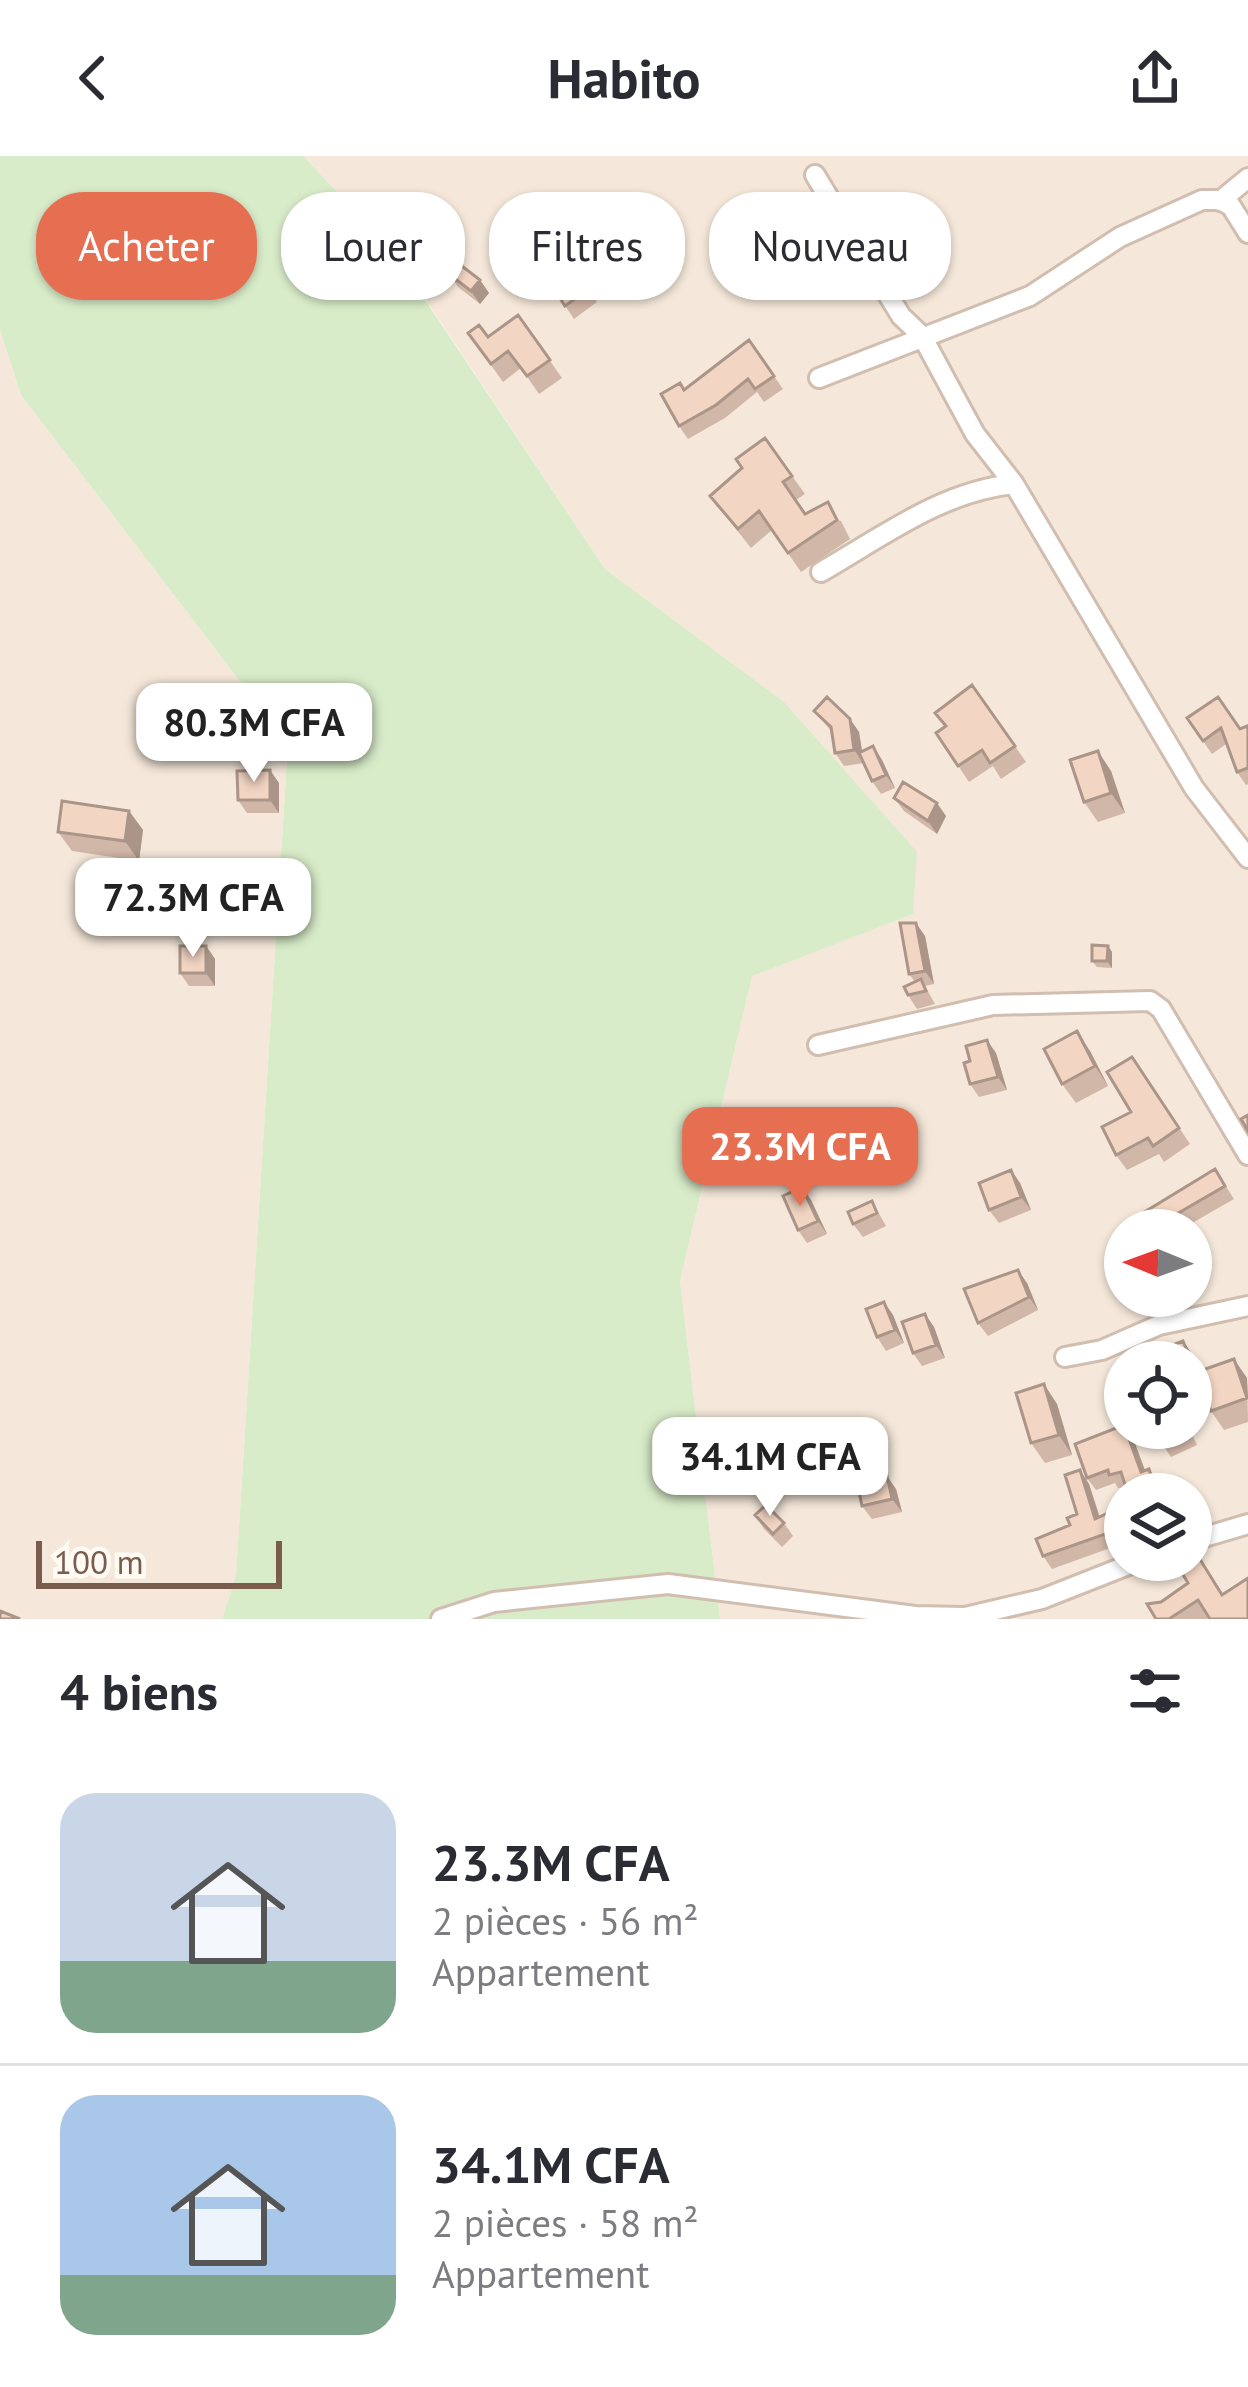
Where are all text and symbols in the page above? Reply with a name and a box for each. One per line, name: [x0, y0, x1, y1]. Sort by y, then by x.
text: Habito: [548, 43, 700, 113]
icon: back: [60, 45, 126, 111]
icon: share: [1122, 45, 1188, 111]
chip: Acheter: [36, 192, 257, 300]
chip: Louer: [281, 192, 465, 300]
chip: Filtres: [489, 192, 685, 300]
chip: Nouveau: [709, 192, 951, 300]
pin: 80.3M CFA: [117, 683, 391, 785]
text: 80.3M CFA: [163, 696, 345, 747]
pin: 72.3M CFA: [56, 858, 330, 960]
text: 72.3M CFA: [102, 871, 284, 922]
pin: 23.3M CFA: [663, 1107, 937, 1209]
text: 23.3M CFA: [709, 1120, 891, 1171]
north arrow: [1104, 1209, 1212, 1317]
map controls: [1104, 1209, 1212, 1581]
button: locate: [1104, 1341, 1212, 1449]
pin: 34.1M CFA: [633, 1417, 907, 1519]
text: 34.1M CFA: [679, 1430, 861, 1481]
button: layers: [1104, 1473, 1212, 1581]
scale bar: [36, 1535, 282, 1588]
text: 100 m: [54, 1540, 144, 1583]
text: 4 biens: [60, 1658, 218, 1724]
icon: filters: [1122, 1658, 1188, 1724]
text: 23.3M CFA: [432, 1829, 670, 1895]
icon: home: [156, 1841, 300, 1985]
text: 2 pièces · 56 m²: [432, 1895, 699, 1946]
text: Appartement: [432, 1946, 649, 1997]
text: 34.1M CFA: [432, 2131, 670, 2197]
icon: home: [156, 2143, 300, 2287]
text: 2 pièces · 58 m²: [432, 2197, 699, 2248]
text: Appartement: [432, 2248, 649, 2299]

